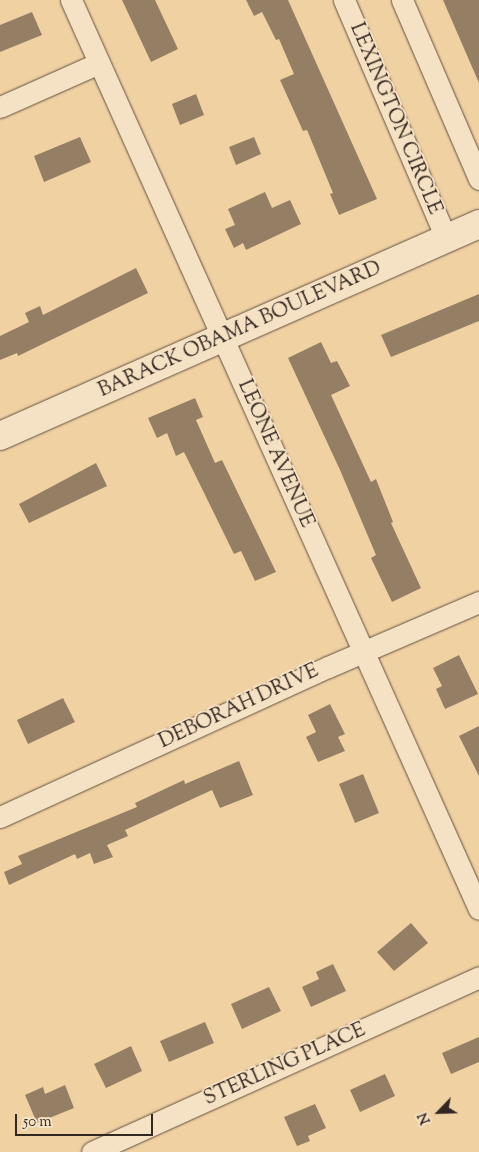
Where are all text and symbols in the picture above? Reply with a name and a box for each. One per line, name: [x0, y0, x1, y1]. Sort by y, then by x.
street label: LEXINGTON CIRCLE: [344, 20, 446, 218]
street label: BARACK OBAMA BOULEVARD: [95, 257, 385, 403]
street label: LEONE AVENUE: [232, 376, 318, 532]
street label: DEBORAH DRIVE: [155, 660, 323, 754]
street label: STERLING PLACE: [200, 1019, 370, 1111]
north arrow: [414, 1087, 464, 1137]
scale bar: [18, 1104, 155, 1136]
text: N: [414, 1109, 437, 1127]
text: 50 m: [23, 1112, 52, 1133]

